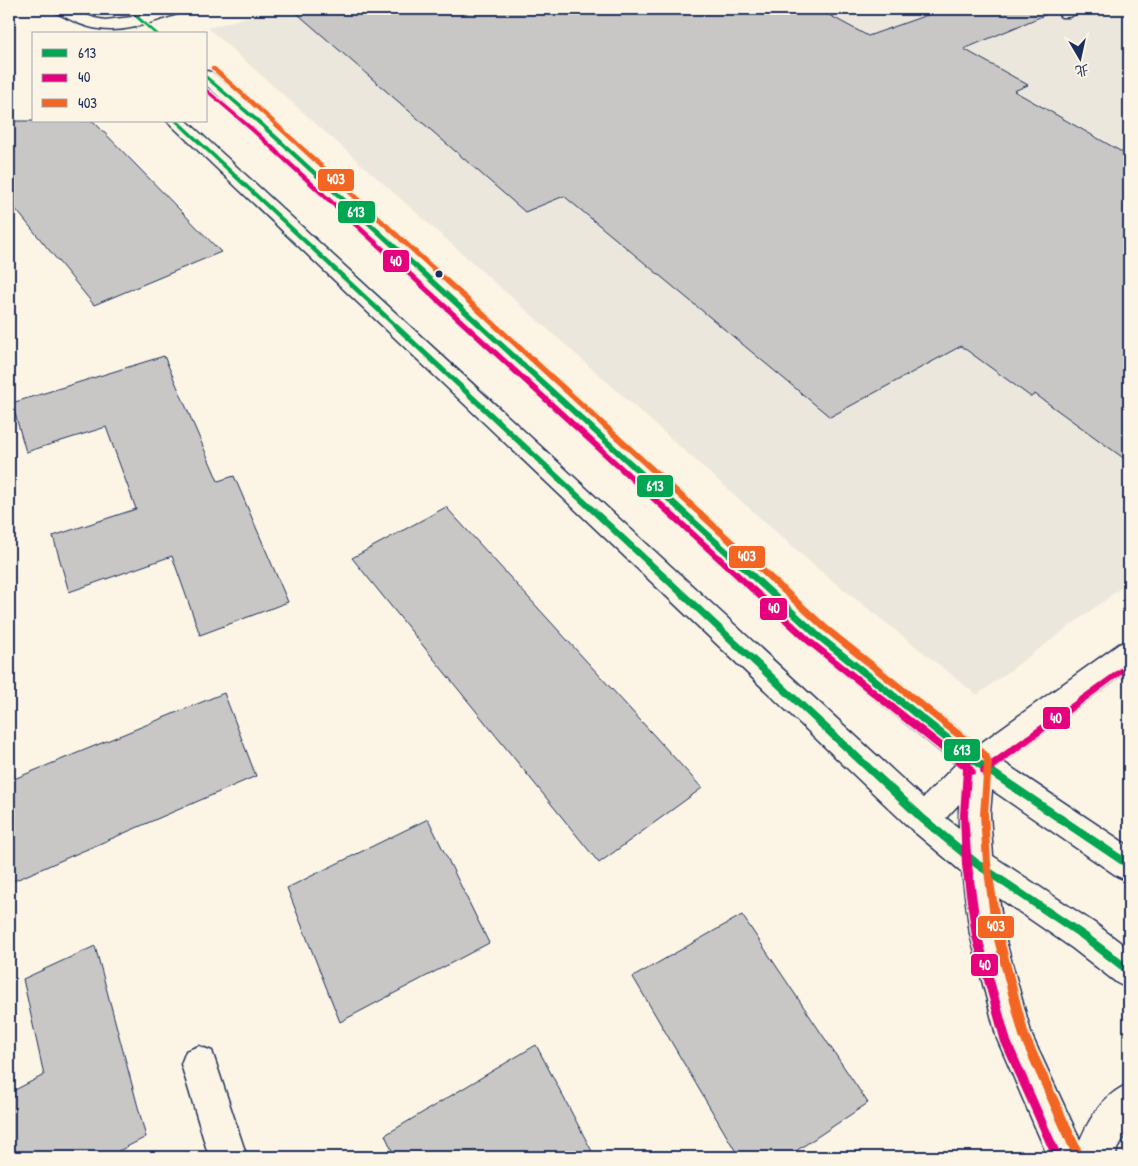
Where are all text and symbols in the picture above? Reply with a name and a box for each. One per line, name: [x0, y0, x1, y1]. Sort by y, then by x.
legend: [32, 32, 208, 122]
north arrow: [1056, 32, 1106, 82]
text: 613: [78, 42, 96, 63]
text: 北: [1074, 61, 1091, 82]
text: 40: [78, 66, 91, 87]
text: 403: [78, 92, 97, 113]
line badge: 403: [317, 168, 355, 192]
text: 403: [327, 169, 346, 188]
line badge: 613: [337, 200, 376, 224]
text: 613: [348, 202, 365, 221]
line badge: 40: [382, 249, 410, 273]
text: 40: [390, 251, 402, 270]
unlabelled marker: [434, 269, 444, 279]
line badge: 613: [636, 474, 674, 498]
text: 613: [647, 476, 664, 495]
line badge: 403: [728, 545, 766, 569]
text: 403: [738, 546, 757, 565]
line badge: 40: [759, 597, 788, 621]
text: 40: [768, 598, 780, 617]
line badge: 40: [1042, 706, 1071, 730]
text: 40: [1050, 708, 1062, 727]
line badge: 613: [943, 738, 981, 762]
text: 613: [954, 740, 971, 759]
line badge: 403: [977, 915, 1015, 939]
text: 403: [987, 916, 1006, 935]
line badge: 40: [970, 953, 999, 977]
text: 40: [979, 955, 991, 974]

